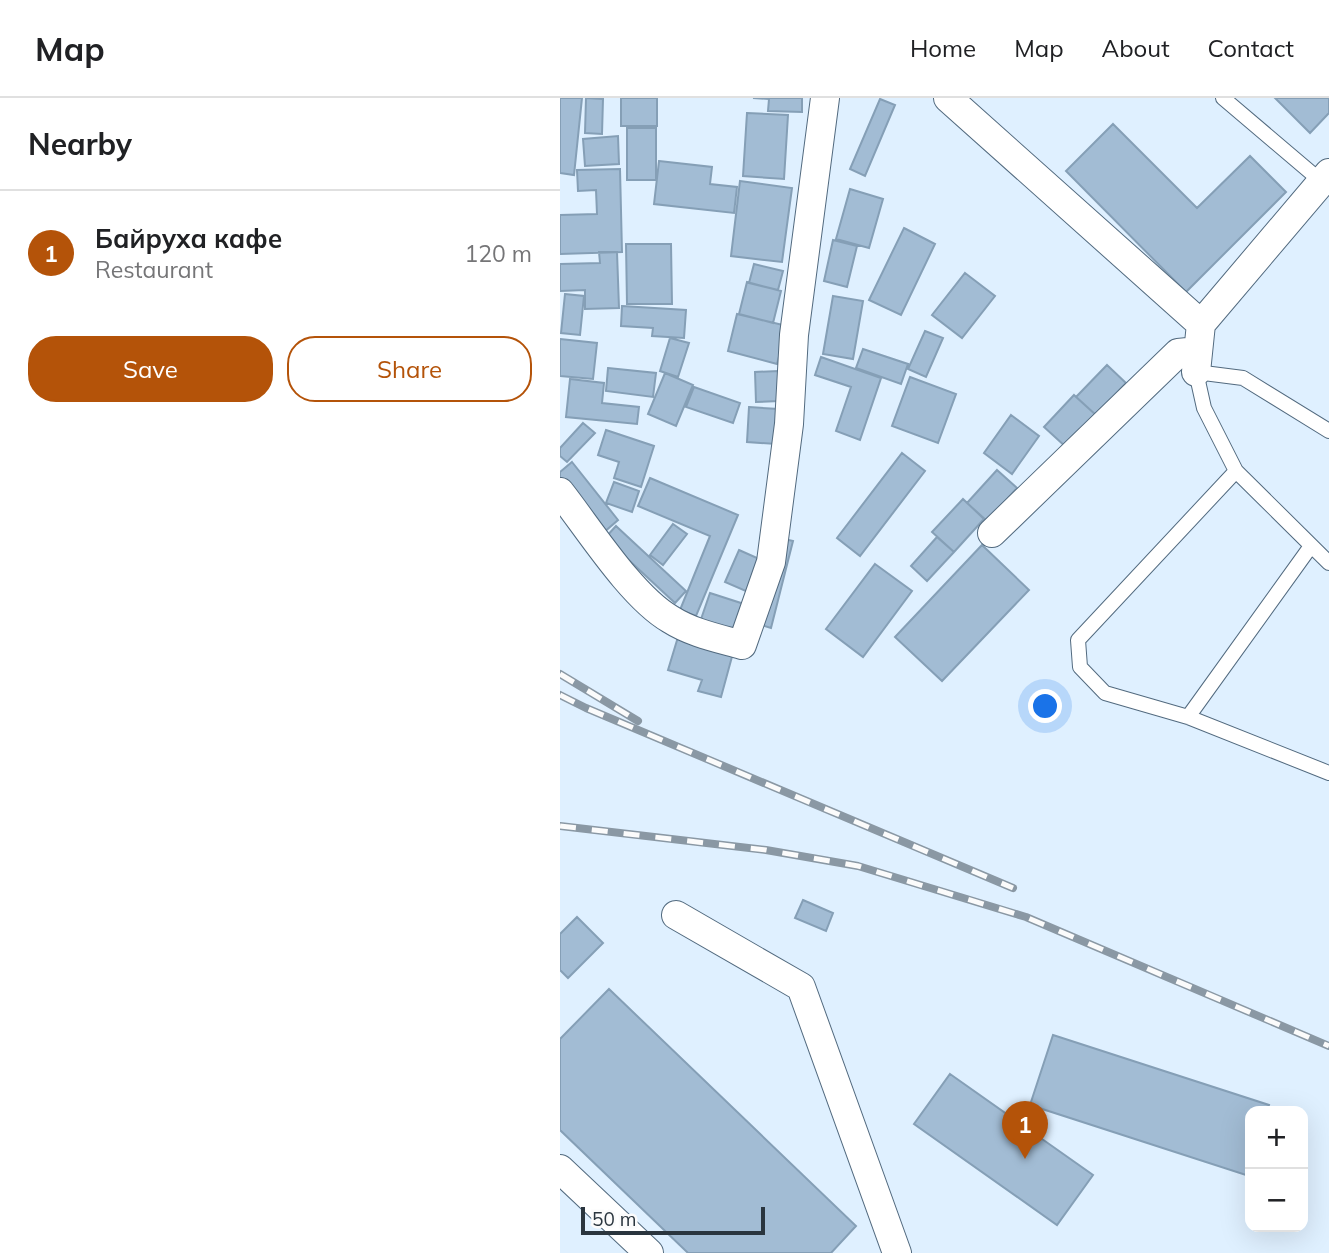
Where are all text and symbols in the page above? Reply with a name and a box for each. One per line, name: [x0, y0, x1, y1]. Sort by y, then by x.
text: Map: [35, 28, 105, 69]
text: Home: [910, 33, 976, 63]
text: Map: [1014, 33, 1064, 63]
text: About: [1102, 33, 1170, 63]
text: Contact: [1208, 33, 1294, 63]
text: Nearby: [28, 125, 132, 163]
text: Байруха кафе: [95, 222, 282, 255]
text: 1: [44, 239, 58, 268]
text: 120 m: [464, 239, 532, 268]
text: Restaurant: [95, 255, 213, 284]
button: Save: [28, 336, 273, 402]
button: Share: [287, 336, 532, 402]
your location: [1028, 689, 1062, 723]
pin: 1: [1002, 1101, 1048, 1159]
map controls: [1245, 1106, 1308, 1232]
button: +: [1245, 1106, 1308, 1169]
button: −: [1245, 1169, 1308, 1232]
scale bar: [581, 1204, 765, 1236]
text: 50 m: [592, 1207, 636, 1231]

